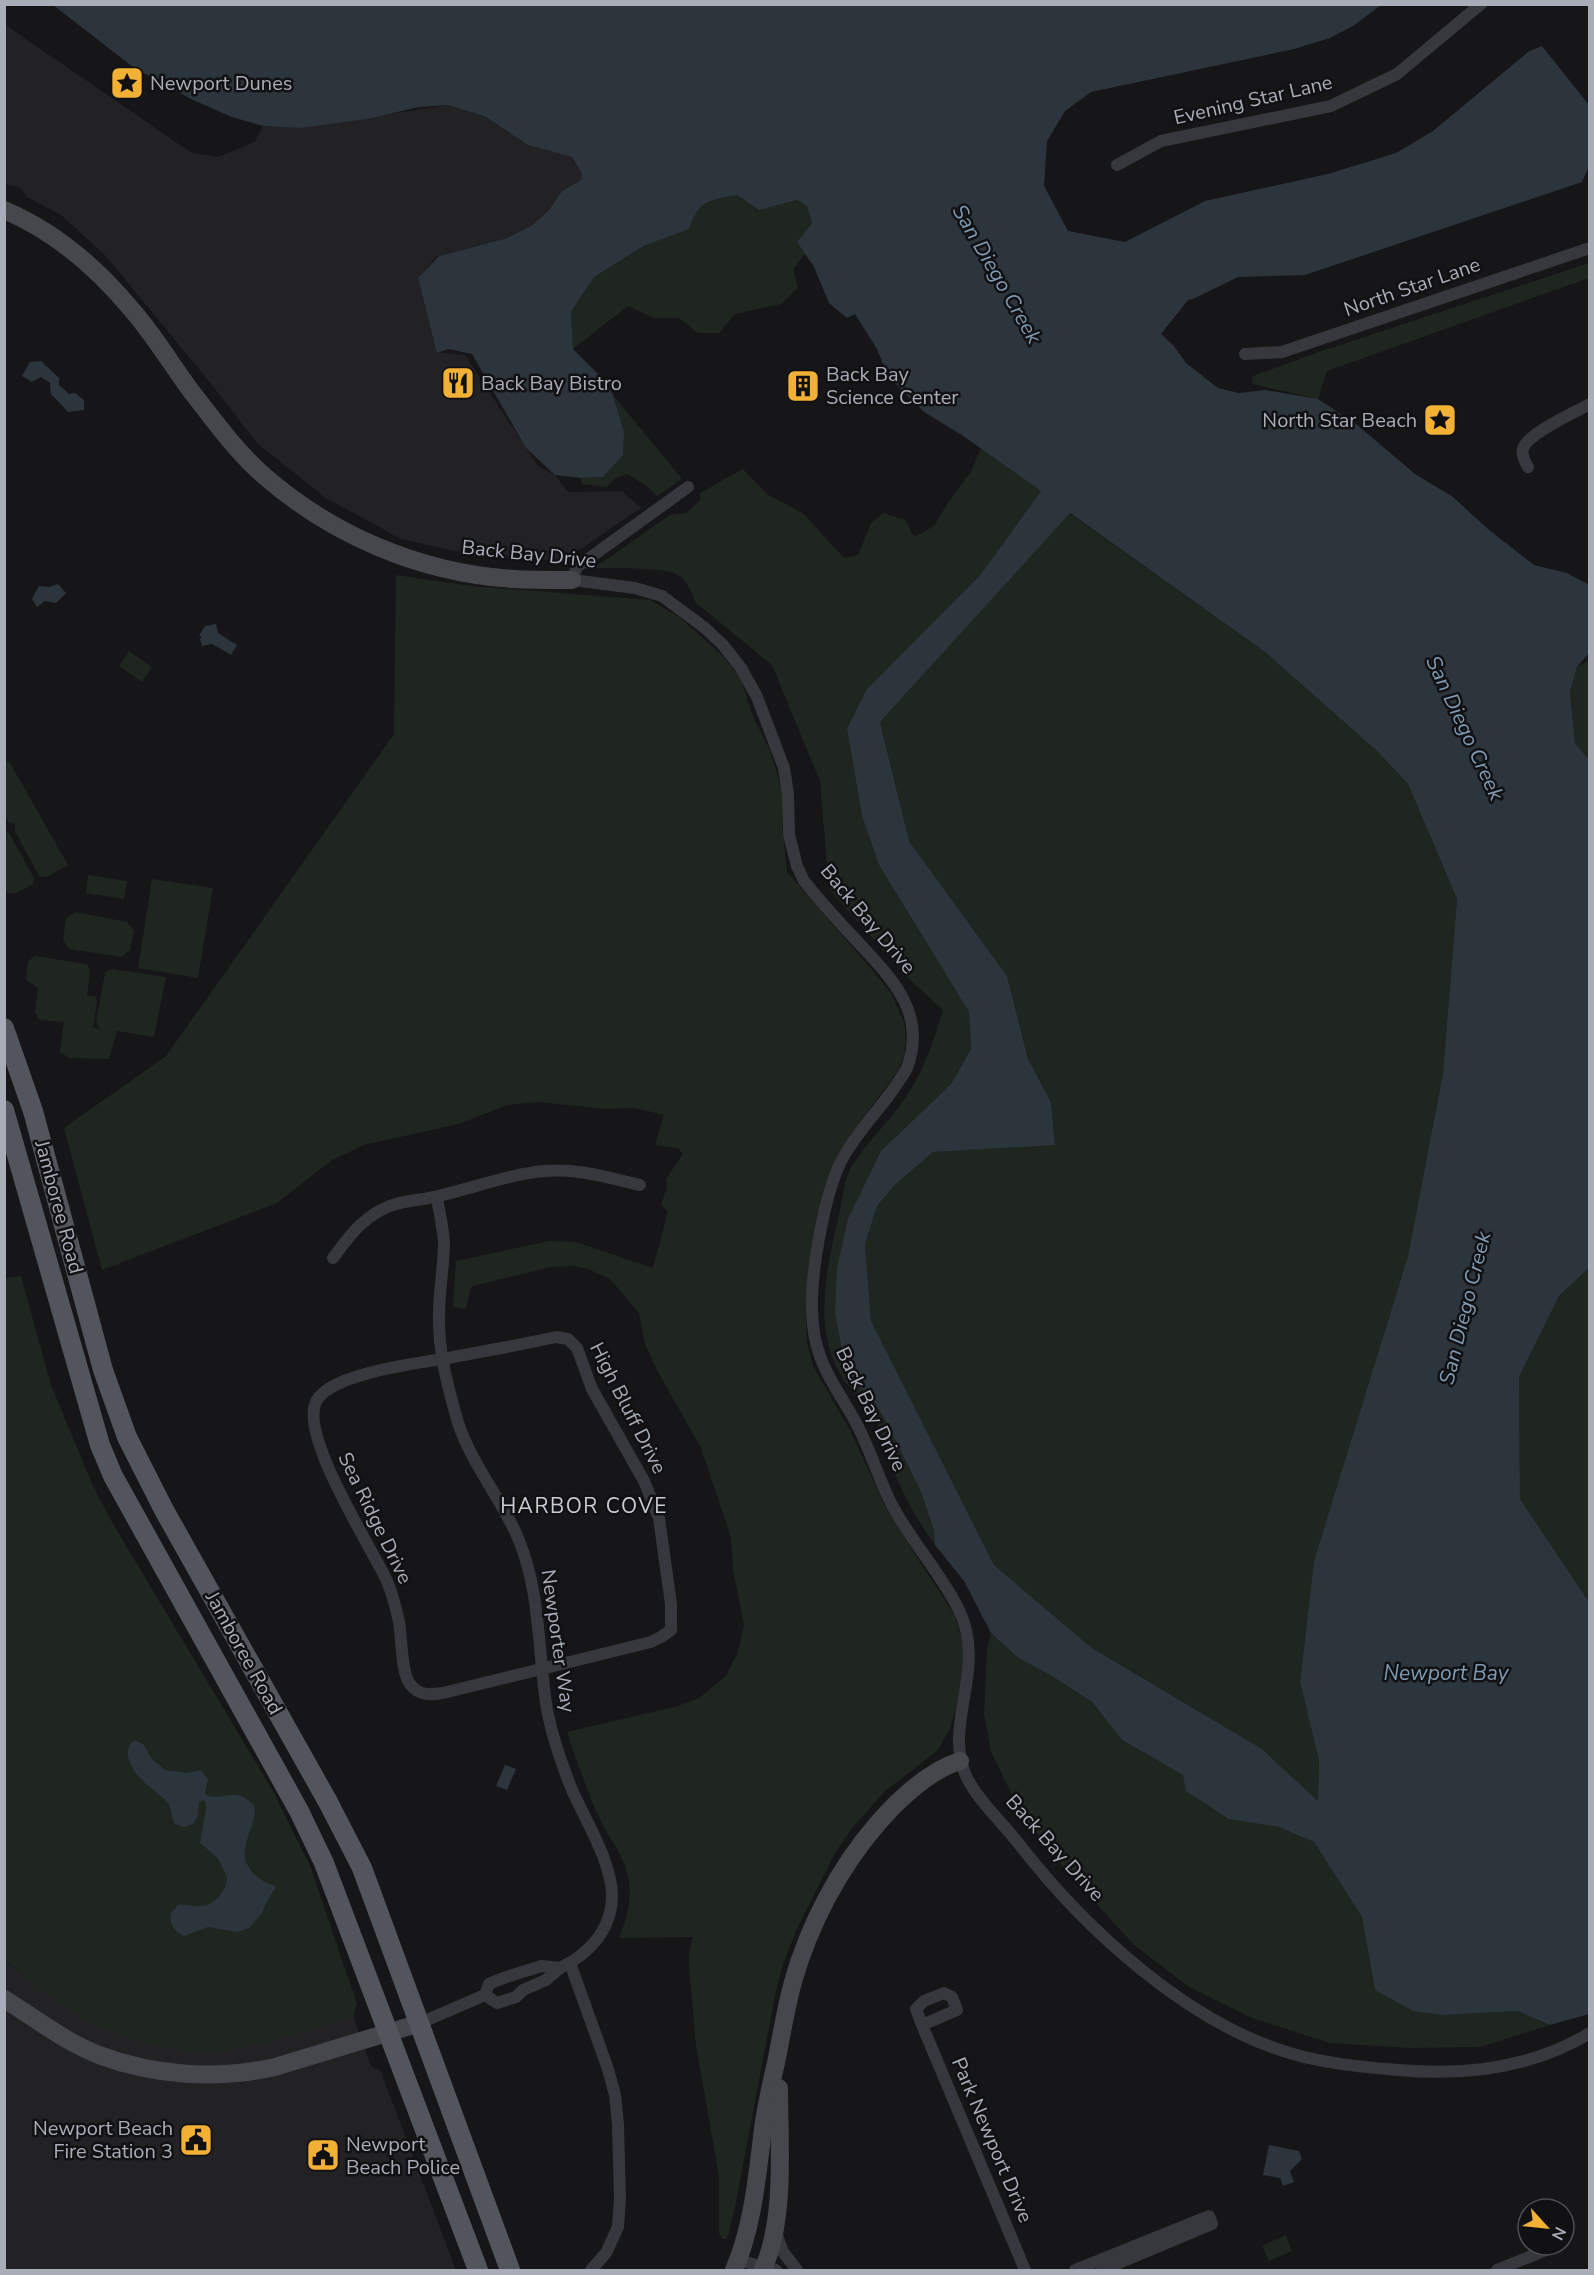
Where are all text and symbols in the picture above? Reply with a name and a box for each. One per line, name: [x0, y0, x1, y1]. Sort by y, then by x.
place icon: Newport Dunes: [109, 65, 145, 101]
street label: Evening Star Lane: [1171, 69, 1335, 131]
place label: Newport Dunes: [150, 70, 292, 97]
water label: San Diego Creek: [946, 199, 1049, 349]
street label: North Star Lane: [1340, 251, 1484, 323]
place label: Back Bay Science Center: [826, 361, 959, 411]
restaurant icon: Back Bay Bistro: [440, 365, 476, 401]
building icon: Back Bay Science Center: [785, 368, 821, 404]
place label: Back Bay Bistro: [481, 370, 622, 397]
place icon: North Star Beach: [1422, 402, 1458, 438]
place label: North Star Beach: [1262, 407, 1417, 434]
street label: Back Bay Drive: [460, 533, 598, 575]
water label: San Diego Creek: [1419, 651, 1511, 805]
street label: Back Bay Drive: [814, 858, 922, 980]
street label: Jamboree Road: [28, 1136, 90, 1277]
water label: San Diego Creek: [1432, 1228, 1498, 1387]
street label: High Bluff Drive: [583, 1338, 673, 1478]
street label: Back Bay Drive: [829, 1342, 913, 1476]
street label: Sea Ridge Drive: [331, 1448, 419, 1588]
district label: HARBOR COVE: [500, 1492, 668, 1520]
street label: Newporter Way: [535, 1568, 581, 1715]
street label: Jamboree Road: [199, 1586, 289, 1719]
water label: Newport Bay: [1384, 1659, 1510, 1687]
street label: Back Bay Drive: [1000, 1789, 1110, 1907]
street label: Park Newport Drive: [945, 2053, 1039, 2227]
place label: Newport Beach Fire Station 3: [33, 2115, 173, 2165]
public building icon: Newport Beach Fire Station 3: [178, 2122, 214, 2158]
place label: Newport Beach Police: [346, 2131, 460, 2181]
public building icon: Newport Beach Police: [305, 2137, 341, 2173]
north arrow: [1516, 2197, 1576, 2257]
text: N: [1546, 2223, 1571, 2244]

